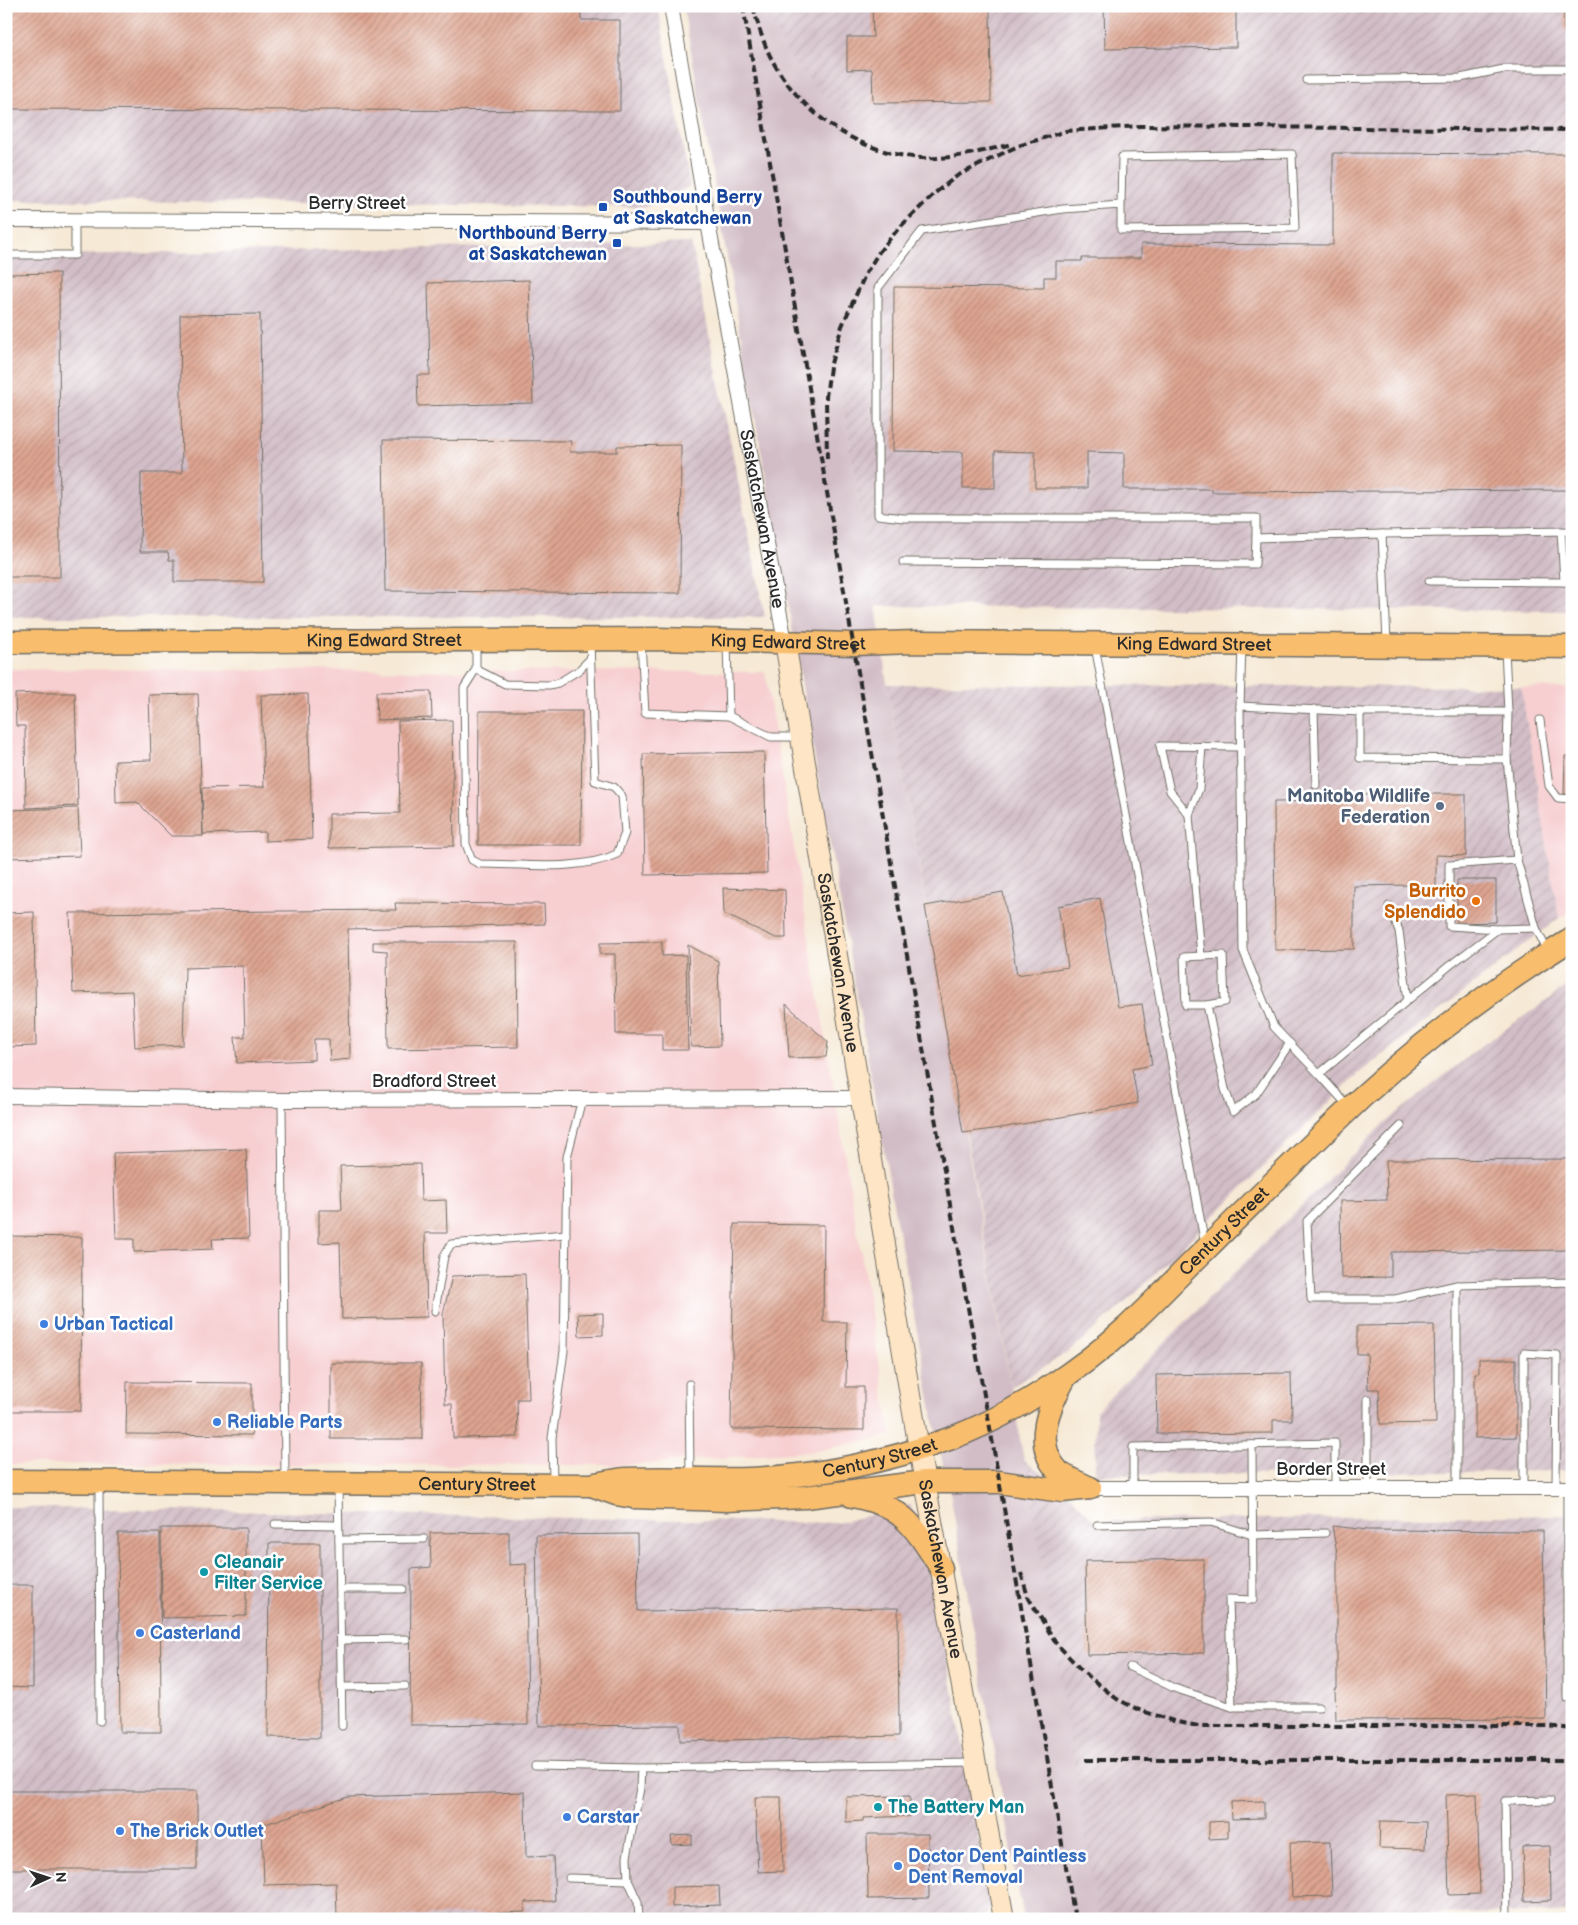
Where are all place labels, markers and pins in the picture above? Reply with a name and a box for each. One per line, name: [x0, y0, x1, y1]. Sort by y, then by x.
place label: Southbound Berry at Saskatchewan: [613, 187, 763, 229]
marker: Southbound Berry at Saskatchewan: [597, 201, 609, 213]
place label: Northbound Berry at Saskatchewan: [458, 223, 608, 265]
marker: Northbound Berry at Saskatchewan: [611, 237, 623, 249]
place label: Manitoba Wildlife Federation: [1287, 786, 1430, 828]
marker: Manitoba Wildlife Federation: [1434, 800, 1446, 812]
place label: Burrito Splendido: [1384, 881, 1466, 923]
marker: Burrito Splendido: [1470, 895, 1482, 907]
place label: Urban Tactical: [54, 1314, 173, 1335]
marker: Urban Tactical: [38, 1318, 50, 1330]
place label: Reliable Parts: [227, 1412, 343, 1433]
marker: Reliable Parts: [211, 1416, 223, 1428]
place label: Cleanair Filter Service: [214, 1552, 323, 1594]
marker: Cleanair Filter Service: [198, 1566, 210, 1578]
place label: Casterland: [150, 1623, 241, 1644]
marker: Casterland: [134, 1627, 146, 1639]
place label: The Battery Man: [888, 1797, 1024, 1818]
marker: The Battery Man: [872, 1801, 884, 1813]
place label: Carstar: [577, 1807, 640, 1828]
marker: Carstar: [561, 1811, 573, 1823]
place label: The Brick Outlet: [130, 1821, 264, 1842]
marker: The Brick Outlet: [114, 1825, 126, 1837]
place label: Doctor Dent Paintless Dent Removal: [908, 1846, 1086, 1888]
marker: Doctor Dent Paintless Dent Removal: [892, 1860, 904, 1872]

